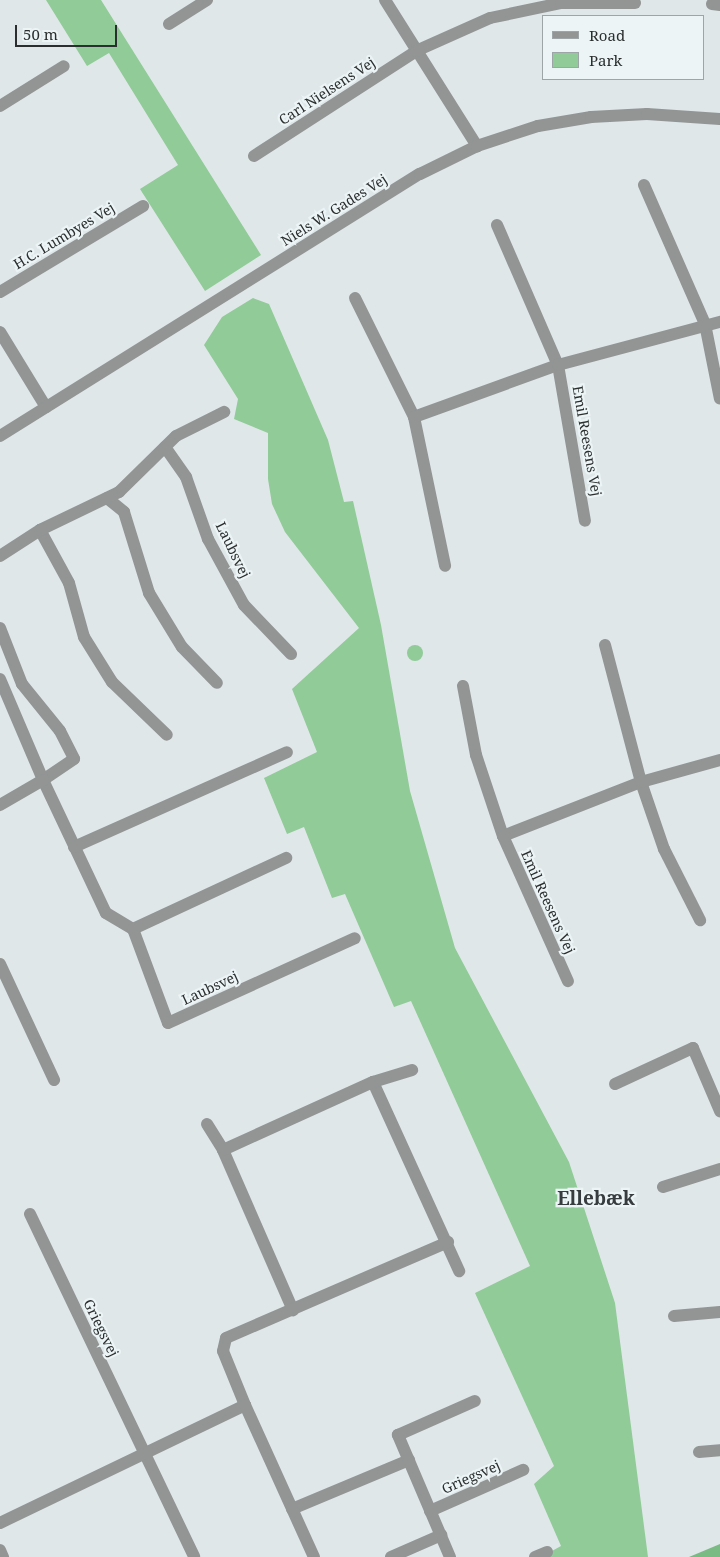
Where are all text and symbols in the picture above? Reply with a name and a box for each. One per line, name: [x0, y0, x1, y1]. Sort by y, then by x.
scale bar: [18, 15, 120, 47]
legend: [542, 15, 705, 80]
text: 50 m: [23, 24, 58, 44]
text: Road: [589, 25, 625, 45]
text: Park: [589, 50, 622, 70]
street label: Carl Nielsens Vej: [276, 54, 378, 128]
street label: Niels W. Gades Vej: [278, 171, 390, 249]
street label: H.C. Lumbyes Vej: [10, 199, 118, 273]
street label: Emil Reesens Vej: [569, 385, 605, 497]
street label: Laubsvej: [212, 519, 254, 581]
street label: Emil Reesens Vej: [518, 848, 578, 956]
street label: Laubsvej: [179, 968, 241, 1008]
district label: Ellebæk: [557, 1188, 635, 1210]
street label: Griegsvej: [80, 1296, 122, 1360]
street label: Griegsvej: [439, 1457, 503, 1497]

